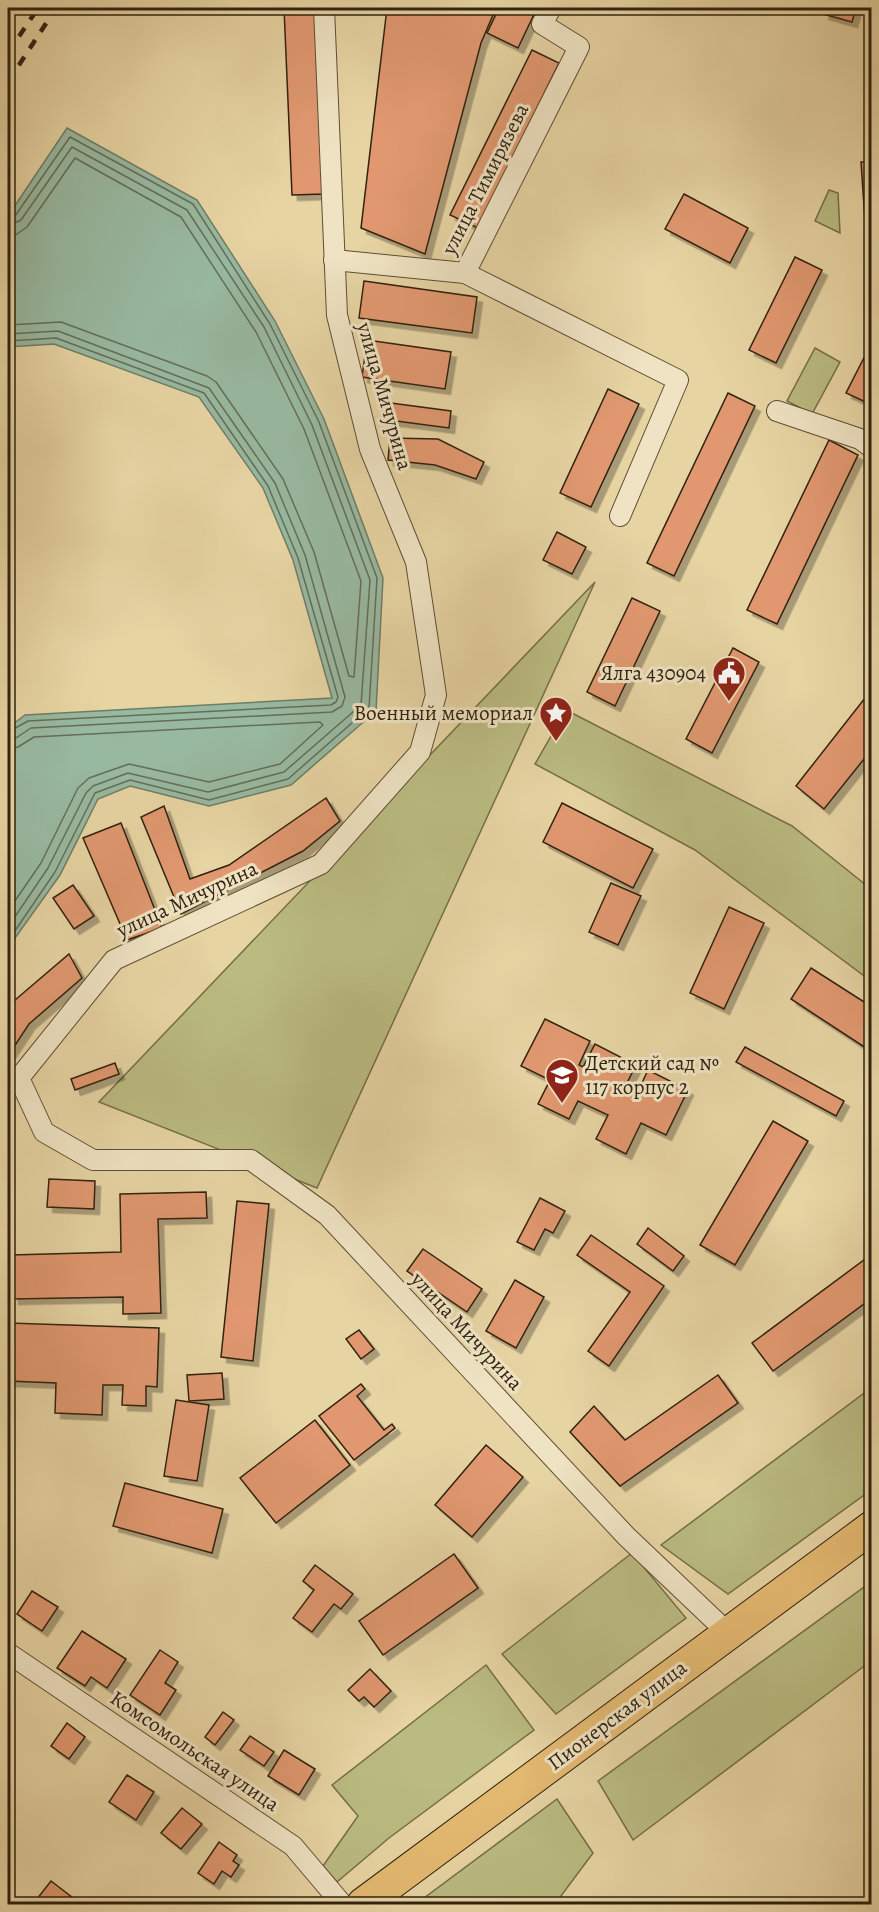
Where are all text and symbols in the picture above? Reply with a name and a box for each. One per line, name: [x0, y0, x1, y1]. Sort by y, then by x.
street label: улица Тимирязева: [434, 98, 535, 260]
street label: улица Мичурина: [350, 318, 420, 473]
public building icon: Ялга 430904: [711, 655, 747, 702]
place label: Ялга 430904: [600, 659, 706, 687]
place icon: Военный мемориал: [538, 695, 574, 742]
place label: Военный мемориал: [354, 699, 533, 727]
street label: улица Мичурина: [111, 854, 262, 944]
place label: Детский сад № 117 корпус 2: [585, 1049, 719, 1101]
school or university icon: Детский сад № 117 корпус 2: [544, 1057, 580, 1104]
street label: улица Мичурина: [404, 1265, 529, 1397]
street label: Пионерская улица: [542, 1653, 693, 1777]
street label: Комсомольская улица: [105, 1684, 285, 1818]

